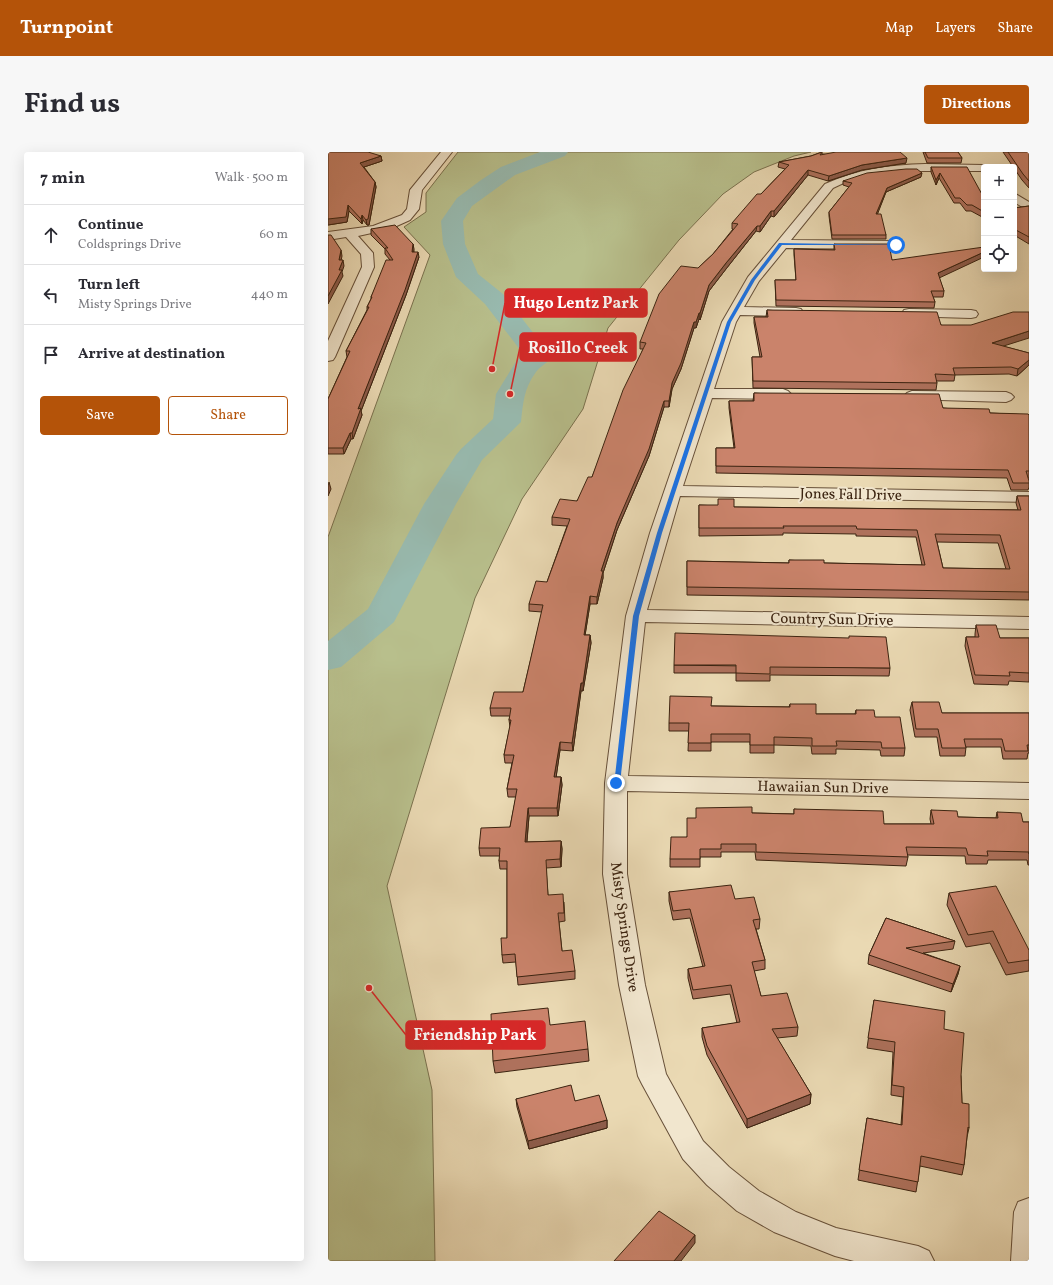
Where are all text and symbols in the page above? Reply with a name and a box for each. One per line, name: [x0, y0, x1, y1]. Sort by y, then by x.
text: Turnpoint: [20, 15, 113, 41]
text: Map: [885, 19, 913, 38]
text: Layers: [935, 19, 975, 38]
text: Share: [997, 19, 1033, 38]
text: Find us: [24, 85, 120, 124]
button: Directions: [924, 85, 1029, 124]
map controls: [981, 164, 1017, 272]
button: +: [981, 164, 1017, 200]
text: 7 min: [40, 167, 85, 190]
text: Walk · 500 m: [215, 169, 288, 187]
button: −: [981, 200, 1017, 236]
text: Continue: [78, 215, 143, 236]
icon: ahead: [40, 224, 62, 246]
text: 60 m: [260, 226, 288, 244]
text: Coldsprings Drive: [78, 236, 181, 254]
route start: [887, 236, 905, 254]
button: locate: [981, 236, 1017, 272]
text: Turn left: [78, 275, 140, 296]
icon: left: [40, 284, 62, 306]
text: 440 m: [251, 286, 288, 304]
callout: Hugo Lentz Park: [505, 289, 647, 317]
text: Hugo Lentz Park: [513, 293, 639, 315]
text: Misty Springs Drive: [78, 296, 192, 314]
callout: Rosillo Creek: [520, 333, 636, 361]
text: Rosillo Creek: [528, 338, 628, 360]
icon: arrive: [40, 344, 62, 366]
text: Arrive at destination: [78, 344, 225, 365]
button: Save: [40, 396, 160, 435]
button: Share: [168, 396, 288, 435]
street label: Jones Fall Drive: [800, 484, 902, 507]
street label: Country Sun Drive: [770, 609, 894, 632]
route end: [607, 774, 625, 792]
street label: Hawaiian Sun Drive: [757, 777, 889, 800]
street label: Misty Springs Drive: [604, 861, 643, 994]
callout: Friendship Park: [406, 1021, 545, 1049]
text: Friendship Park: [413, 1025, 537, 1047]

